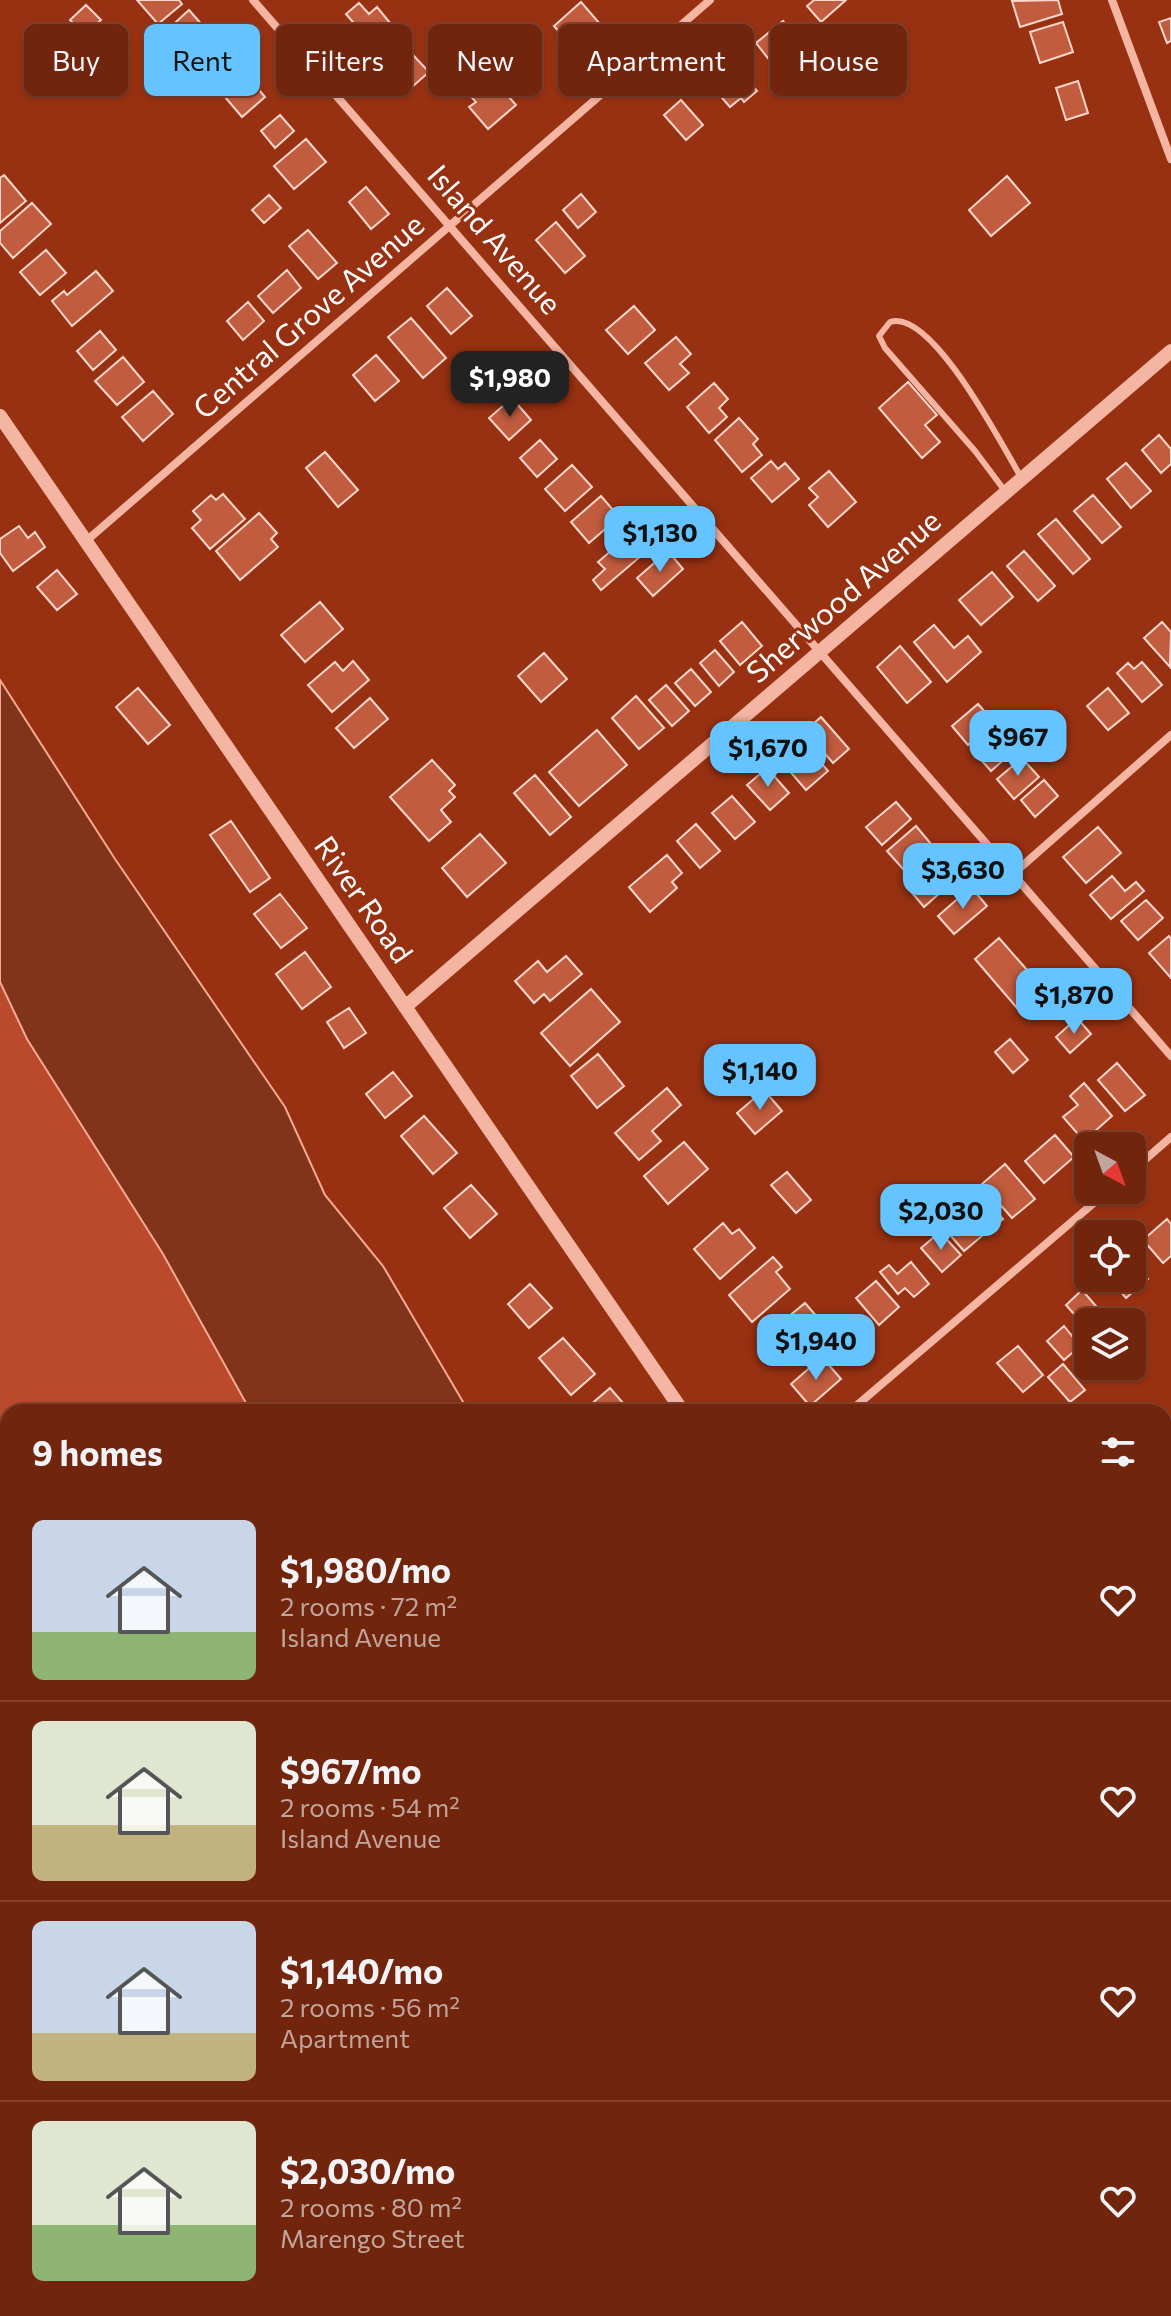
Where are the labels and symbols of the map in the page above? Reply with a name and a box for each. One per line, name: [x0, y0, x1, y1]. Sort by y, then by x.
street label: Island Avenue: [421, 156, 571, 321]
street label: Central Grove Avenue: [184, 205, 430, 425]
pin: $1,980: [445, 351, 575, 419]
street label: Sherwood Avenue: [738, 501, 947, 689]
pin: $1,130: [595, 506, 725, 574]
pin: $967: [971, 710, 1065, 778]
pin: $1,670: [703, 721, 833, 789]
street label: River Road: [308, 828, 422, 969]
pin: $3,630: [898, 843, 1028, 911]
pin: $1,870: [1009, 968, 1139, 1036]
pin: $1,140: [695, 1044, 825, 1112]
north arrow: [1074, 1132, 1146, 1204]
pin: $2,030: [876, 1184, 1006, 1252]
pin: $1,940: [751, 1314, 881, 1382]

